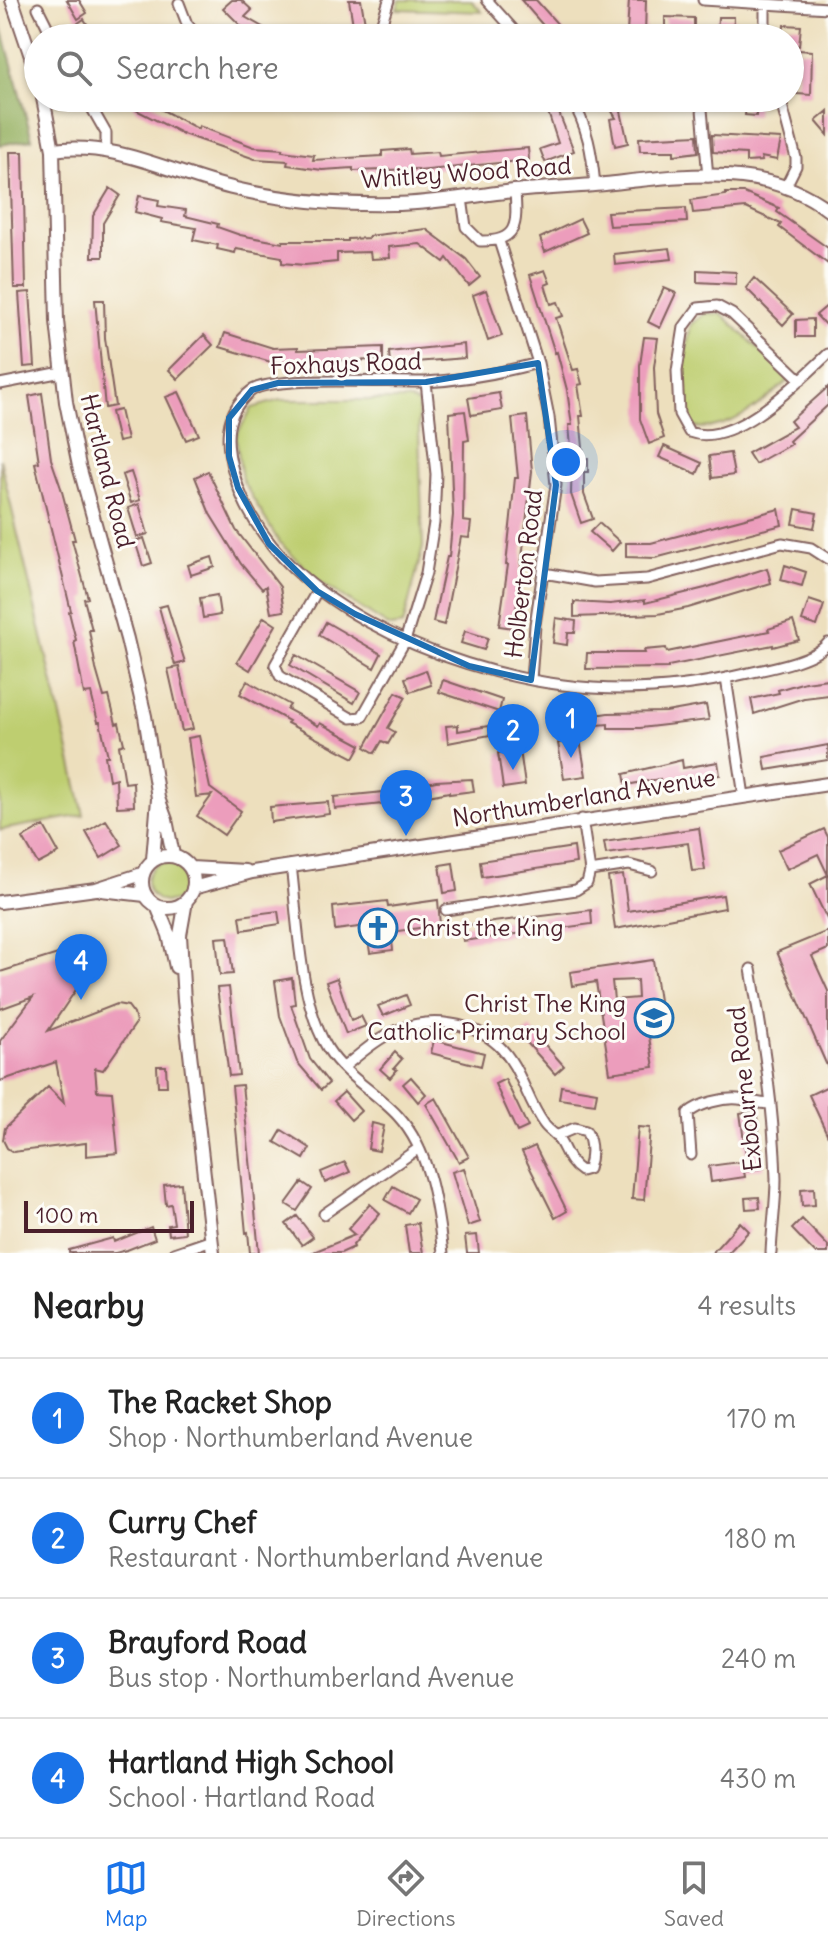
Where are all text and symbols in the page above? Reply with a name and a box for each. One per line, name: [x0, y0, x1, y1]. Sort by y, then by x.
search box: [24, 24, 804, 112]
icon: search: [52, 46, 96, 90]
text: Search here: [116, 49, 279, 87]
street label: Whitley Wood Road: [360, 150, 572, 194]
street label: Foxhays Road: [270, 345, 422, 381]
street label: Hartland Road: [74, 391, 142, 551]
your location: [546, 442, 586, 482]
street label: Holberton Road: [498, 488, 548, 660]
pin: 1: [545, 692, 597, 758]
pin: 2: [487, 704, 539, 770]
street label: Northumberland Avenue: [450, 761, 717, 833]
pin: 3: [380, 770, 432, 836]
church icon: Christ the King: [357, 907, 399, 949]
place label: Christ the King: [406, 912, 564, 942]
pin: 4: [55, 934, 107, 1000]
place label: Christ The King Catholic Primary School: [367, 988, 626, 1046]
school or university icon: Christ The King Catholic Primary School: [633, 997, 675, 1039]
street label: Exbourne Road: [720, 1005, 768, 1173]
scale bar: [24, 1197, 194, 1233]
text: 100 m: [36, 1201, 98, 1229]
text: Nearby: [32, 1284, 145, 1327]
text: 4 results: [698, 1289, 796, 1322]
text: The Racket Shop: [108, 1383, 332, 1421]
text: 1: [53, 1402, 63, 1435]
text: 170 m: [727, 1402, 796, 1435]
text: Shop · Northumberland Avenue: [108, 1421, 473, 1454]
text: Curry Chef: [108, 1503, 257, 1541]
text: 2: [51, 1522, 65, 1555]
text: 180 m: [725, 1522, 796, 1555]
text: Restaurant · Northumberland Avenue: [108, 1541, 543, 1574]
text: Brayford Road: [108, 1623, 307, 1661]
text: 3: [51, 1642, 65, 1675]
text: 240 m: [721, 1642, 796, 1675]
text: Bus stop · Northumberland Avenue: [108, 1661, 514, 1694]
text: Hartland High School: [108, 1743, 394, 1781]
text: 4: [50, 1762, 66, 1795]
text: 430 m: [720, 1762, 796, 1795]
text: School · Hartland Road: [108, 1781, 375, 1814]
tab: Map: [104, 1856, 148, 1932]
tab: Directions: [356, 1856, 456, 1932]
tab: Saved: [664, 1856, 724, 1932]

